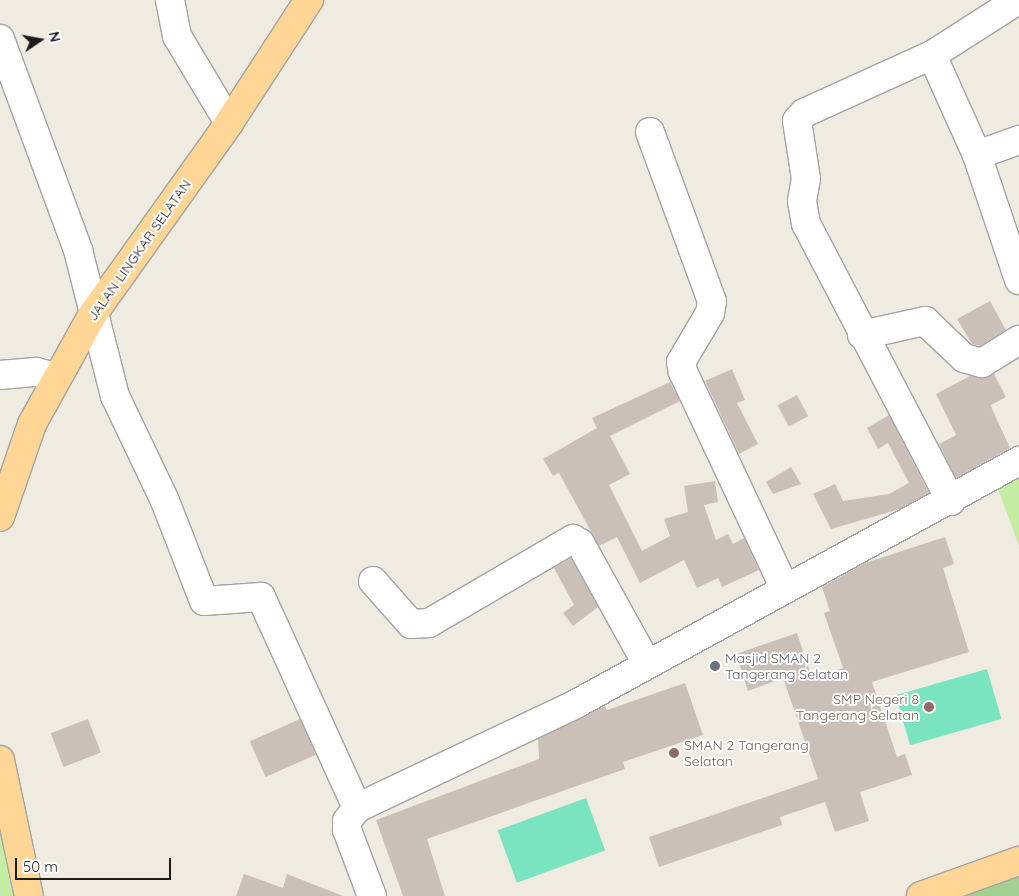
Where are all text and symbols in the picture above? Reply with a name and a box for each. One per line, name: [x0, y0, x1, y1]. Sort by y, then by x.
north arrow: [15, 15, 65, 65]
text: N: [45, 30, 65, 44]
street label: JALAN LINGKAR SELATAN: [84, 176, 194, 324]
place label: Masjid SMAN 2 Tangerang Selatan: [725, 650, 848, 682]
marker: Masjid SMAN 2 Tangerang Selatan: [709, 660, 721, 672]
place label: SMP Negeri 8 Tangerang Selatan: [796, 691, 919, 724]
marker: SMP Negeri 8 Tangerang Selatan: [923, 701, 935, 713]
place label: SMAN 2 Tangerang Selatan: [684, 737, 809, 770]
marker: SMAN 2 Tangerang Selatan: [668, 747, 680, 759]
scale bar: [18, 848, 174, 880]
text: 50 m: [23, 857, 58, 876]

